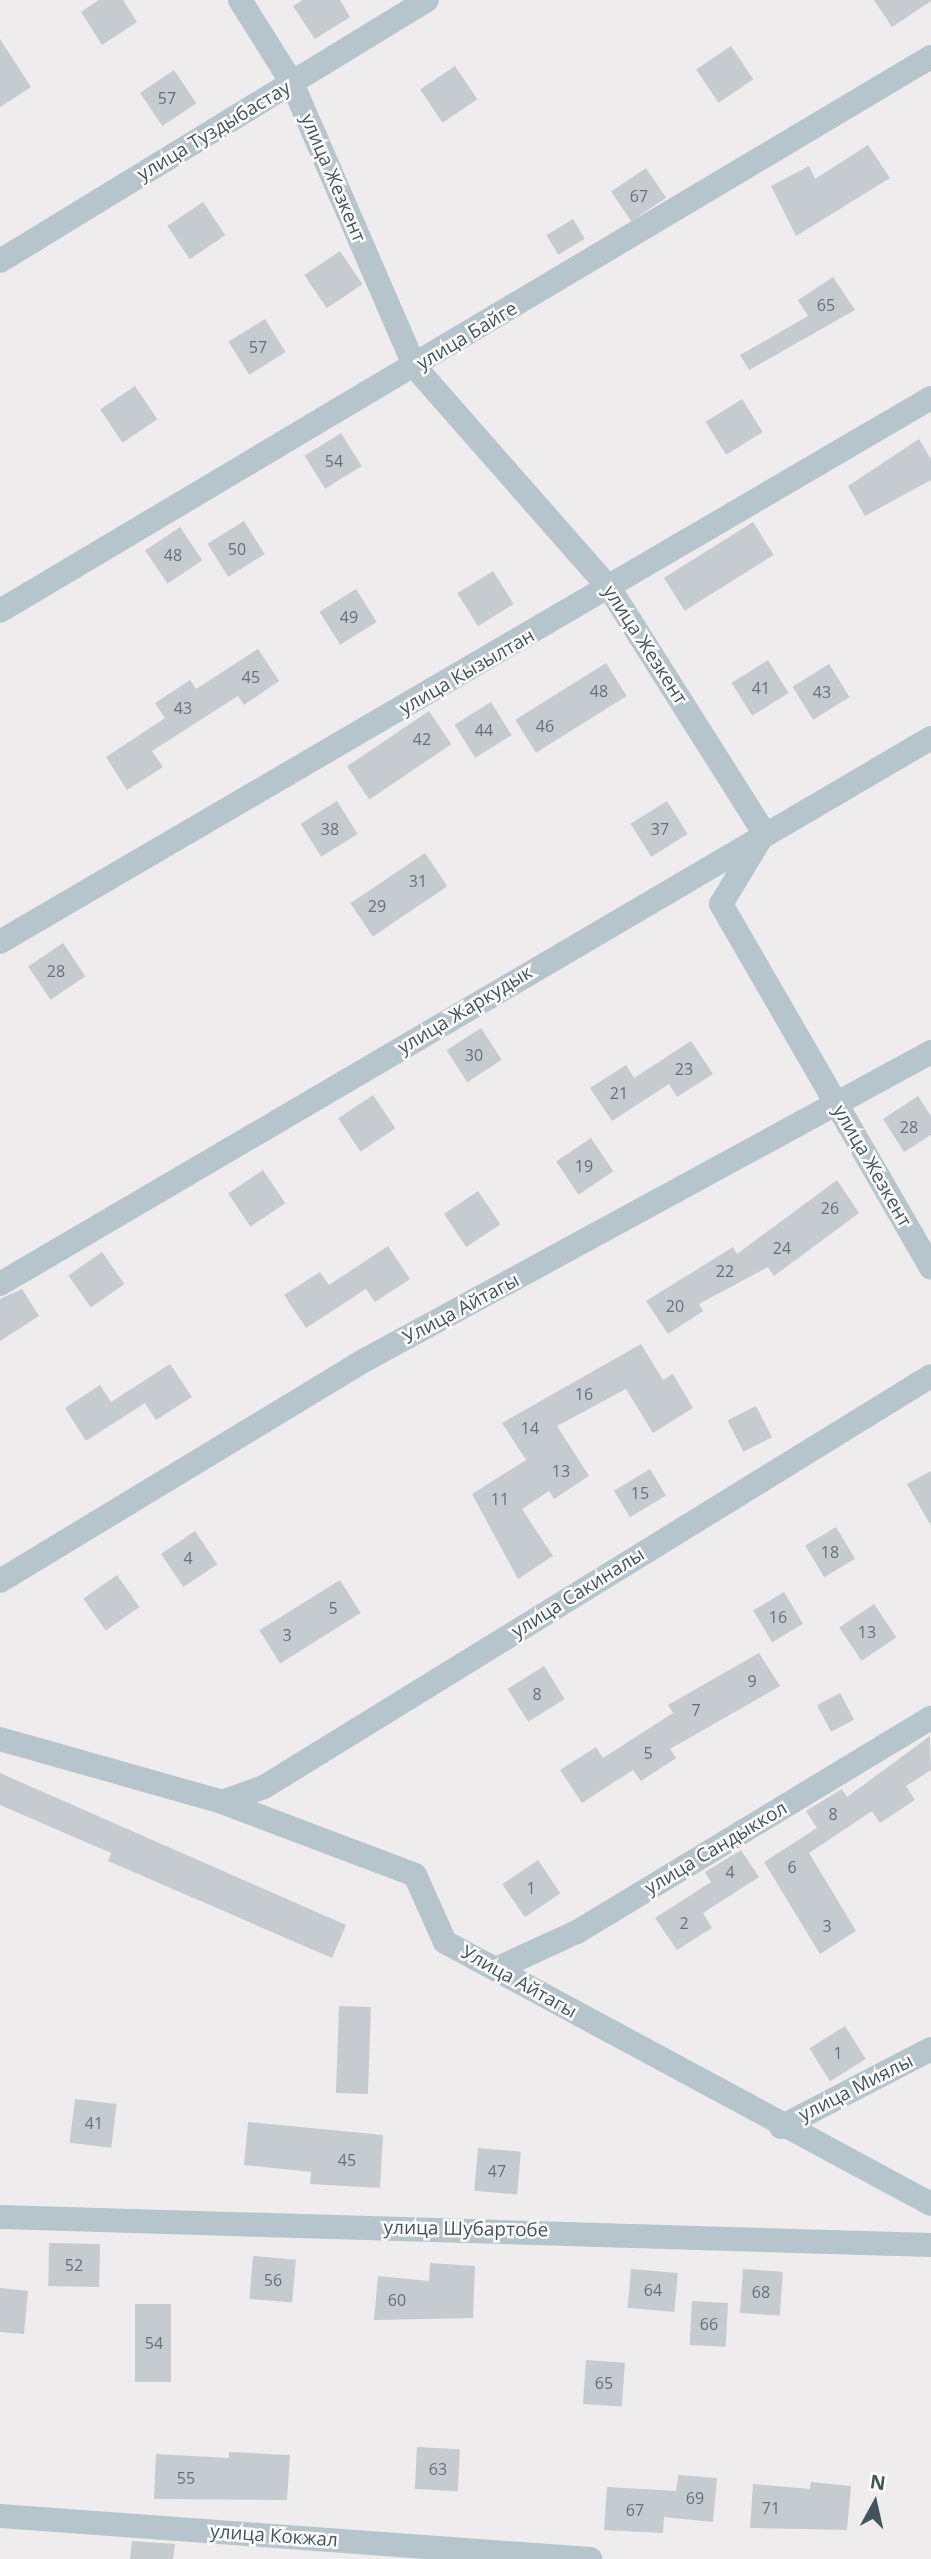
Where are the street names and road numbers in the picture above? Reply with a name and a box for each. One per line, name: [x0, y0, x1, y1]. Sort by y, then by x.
street label: улица Туздыбастау: [133, 76, 295, 186]
street label: улица Жезкент: [296, 110, 370, 246]
street label: улица Байге: [413, 297, 521, 375]
street label: улица Жезкент: [598, 581, 692, 709]
street label: улица Кызылтан: [395, 624, 539, 720]
street label: улица Жаркудык: [394, 961, 536, 1059]
street label: улица Жезкент: [828, 1101, 916, 1231]
street label: Улица Айтагы: [399, 1269, 523, 1349]
street label: улица Сакиналы: [507, 1543, 649, 1643]
street label: улица Сандыккол: [641, 1797, 791, 1899]
street label: Улица Айтагы: [457, 1941, 581, 2023]
street label: улица Миялы: [795, 2049, 917, 2127]
street label: улица Шубартобе: [383, 2216, 549, 2242]
street label: улица Кокжал: [209, 2520, 339, 2552]

